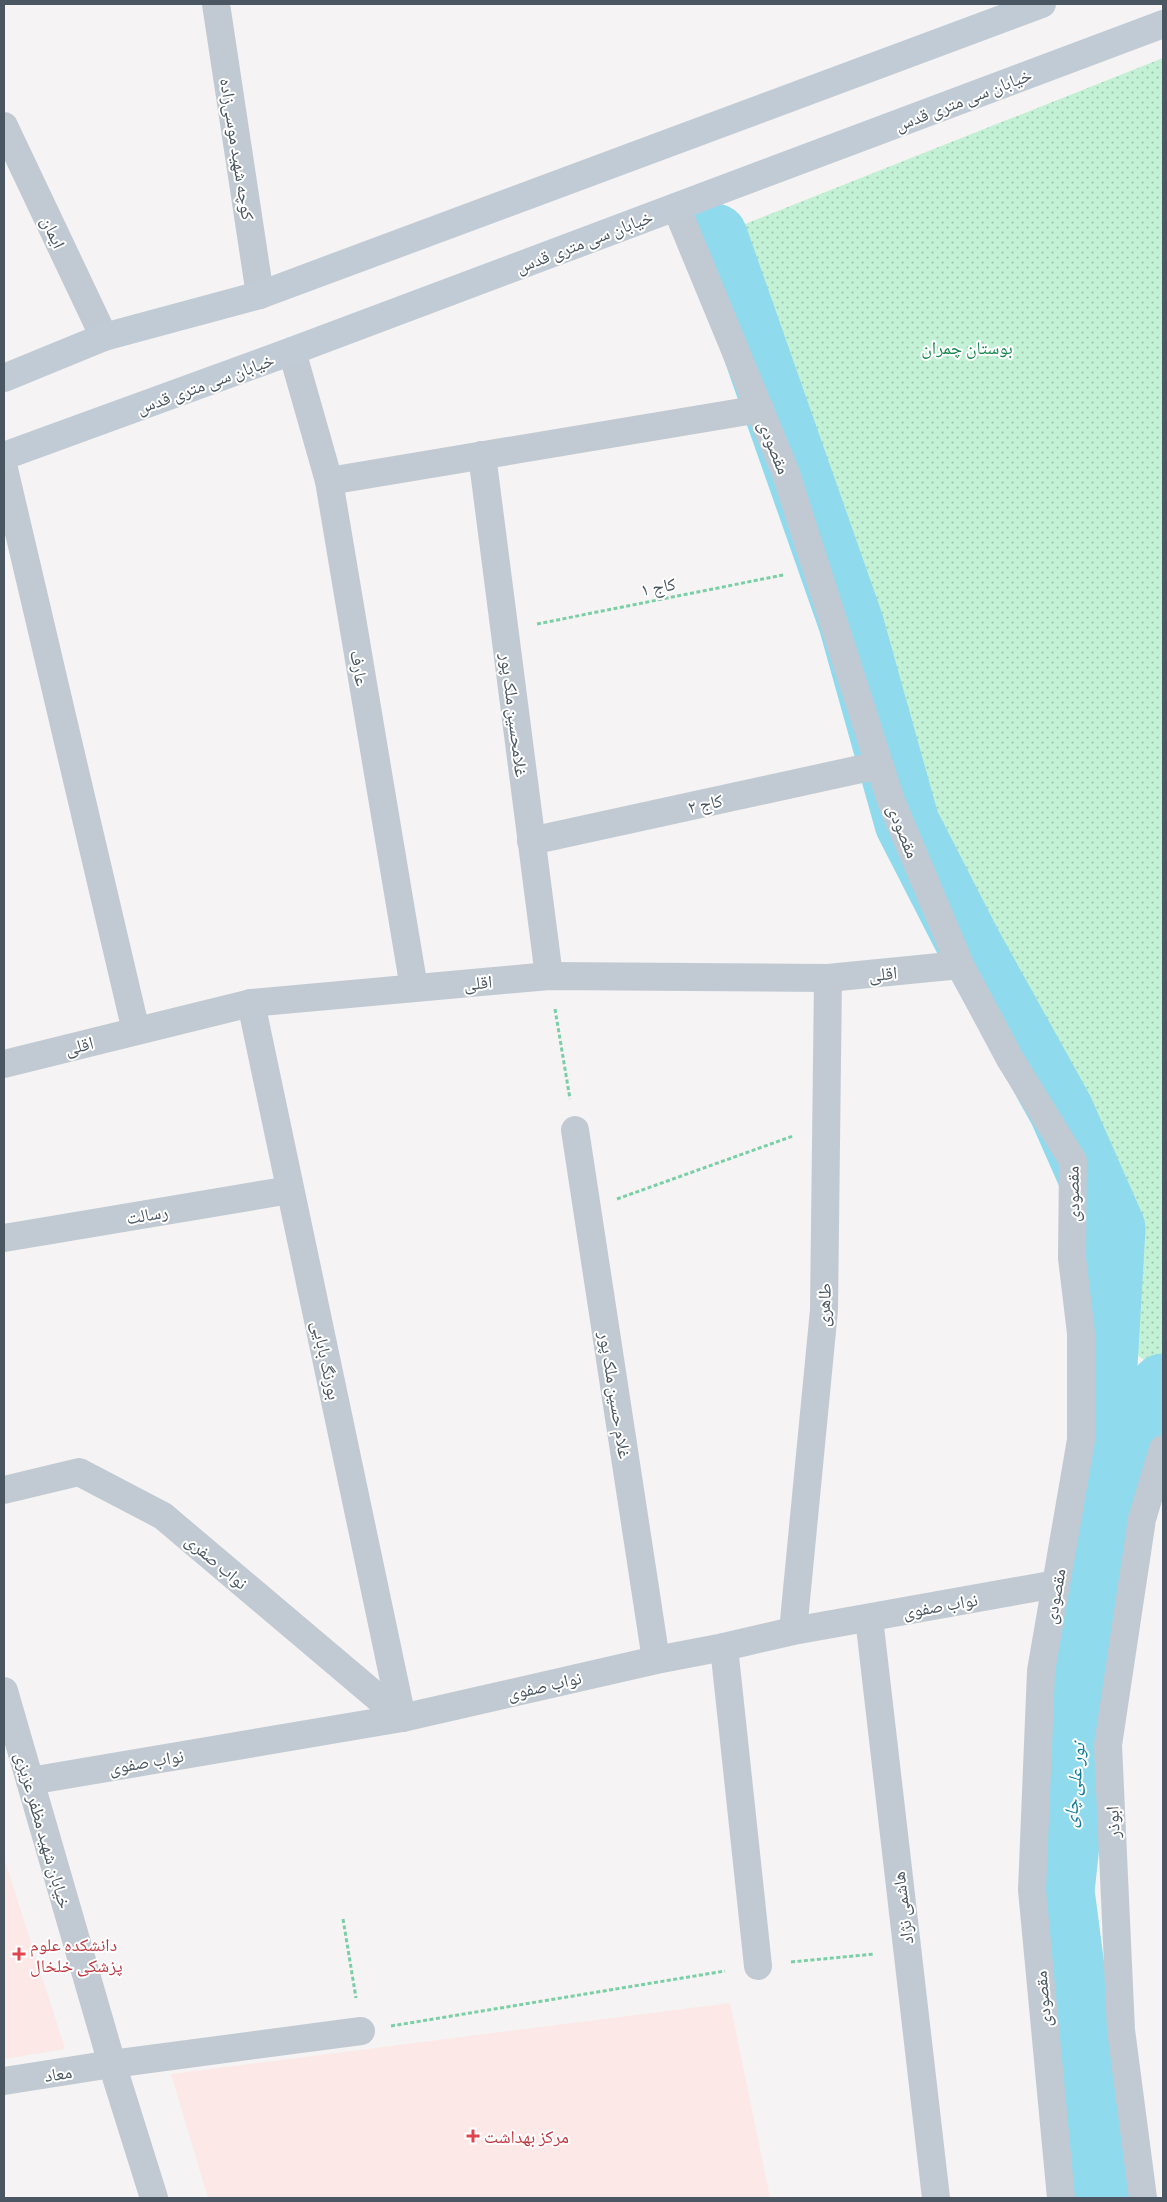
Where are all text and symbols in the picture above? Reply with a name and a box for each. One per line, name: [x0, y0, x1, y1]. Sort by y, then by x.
street label: خیابان سی متری قدس: [891, 63, 1035, 136]
street label: کوچه شهید موسی‌زاده: [215, 77, 260, 222]
street label: خیابان سی متری قدس: [512, 205, 656, 278]
street label: ایمان: [36, 212, 71, 252]
park label: بوستان چمران: [921, 336, 1013, 359]
street label: خیابان سی متری قدس: [133, 348, 277, 419]
street label: مقصودی: [753, 417, 796, 478]
street label: کاج ۱: [639, 572, 678, 602]
street label: عارف: [346, 648, 374, 688]
street label: غلامحسین ملک پور: [495, 651, 534, 778]
street label: کاج ۲: [686, 788, 725, 819]
street label: مقصودی: [882, 801, 925, 862]
street label: اقلی: [868, 961, 898, 986]
street label: اقلی: [463, 970, 493, 995]
street label: اقلی: [62, 1031, 96, 1060]
street label: مقصودی: [1061, 1166, 1084, 1222]
street label: رسالت: [124, 1200, 170, 1228]
street label: طاهری: [811, 1282, 836, 1328]
street label: بورنگ بابایی: [307, 1318, 346, 1402]
street label: غلام حسین ملک پور: [593, 1329, 637, 1460]
street label: نواب صفری: [181, 1529, 253, 1594]
street label: مقصودی: [1038, 1566, 1071, 1626]
street label: نواب صفوی: [901, 1588, 979, 1623]
street label: نواب صفوی: [505, 1666, 584, 1705]
water label: نور علی چای: [1057, 1739, 1090, 1828]
street label: نواب صفوی: [107, 1744, 185, 1779]
street label: خیابان شهید مظفر عزیزی: [10, 1749, 77, 1911]
street label: ابوذر: [1100, 1805, 1124, 1840]
street label: هاشمی نژاد: [887, 1870, 918, 1946]
place label: دانشکده علوم پزشکی خلخال: [30, 1933, 123, 1977]
marker: دانشکده علوم پزشکی خلخال: [12, 1947, 26, 1961]
street label: مقصودی: [1029, 1970, 1056, 2028]
street label: معاد: [43, 2060, 73, 2086]
place label: مرکز بهداشت: [484, 2125, 569, 2148]
marker: مرکز بهداشت: [466, 2129, 480, 2143]

